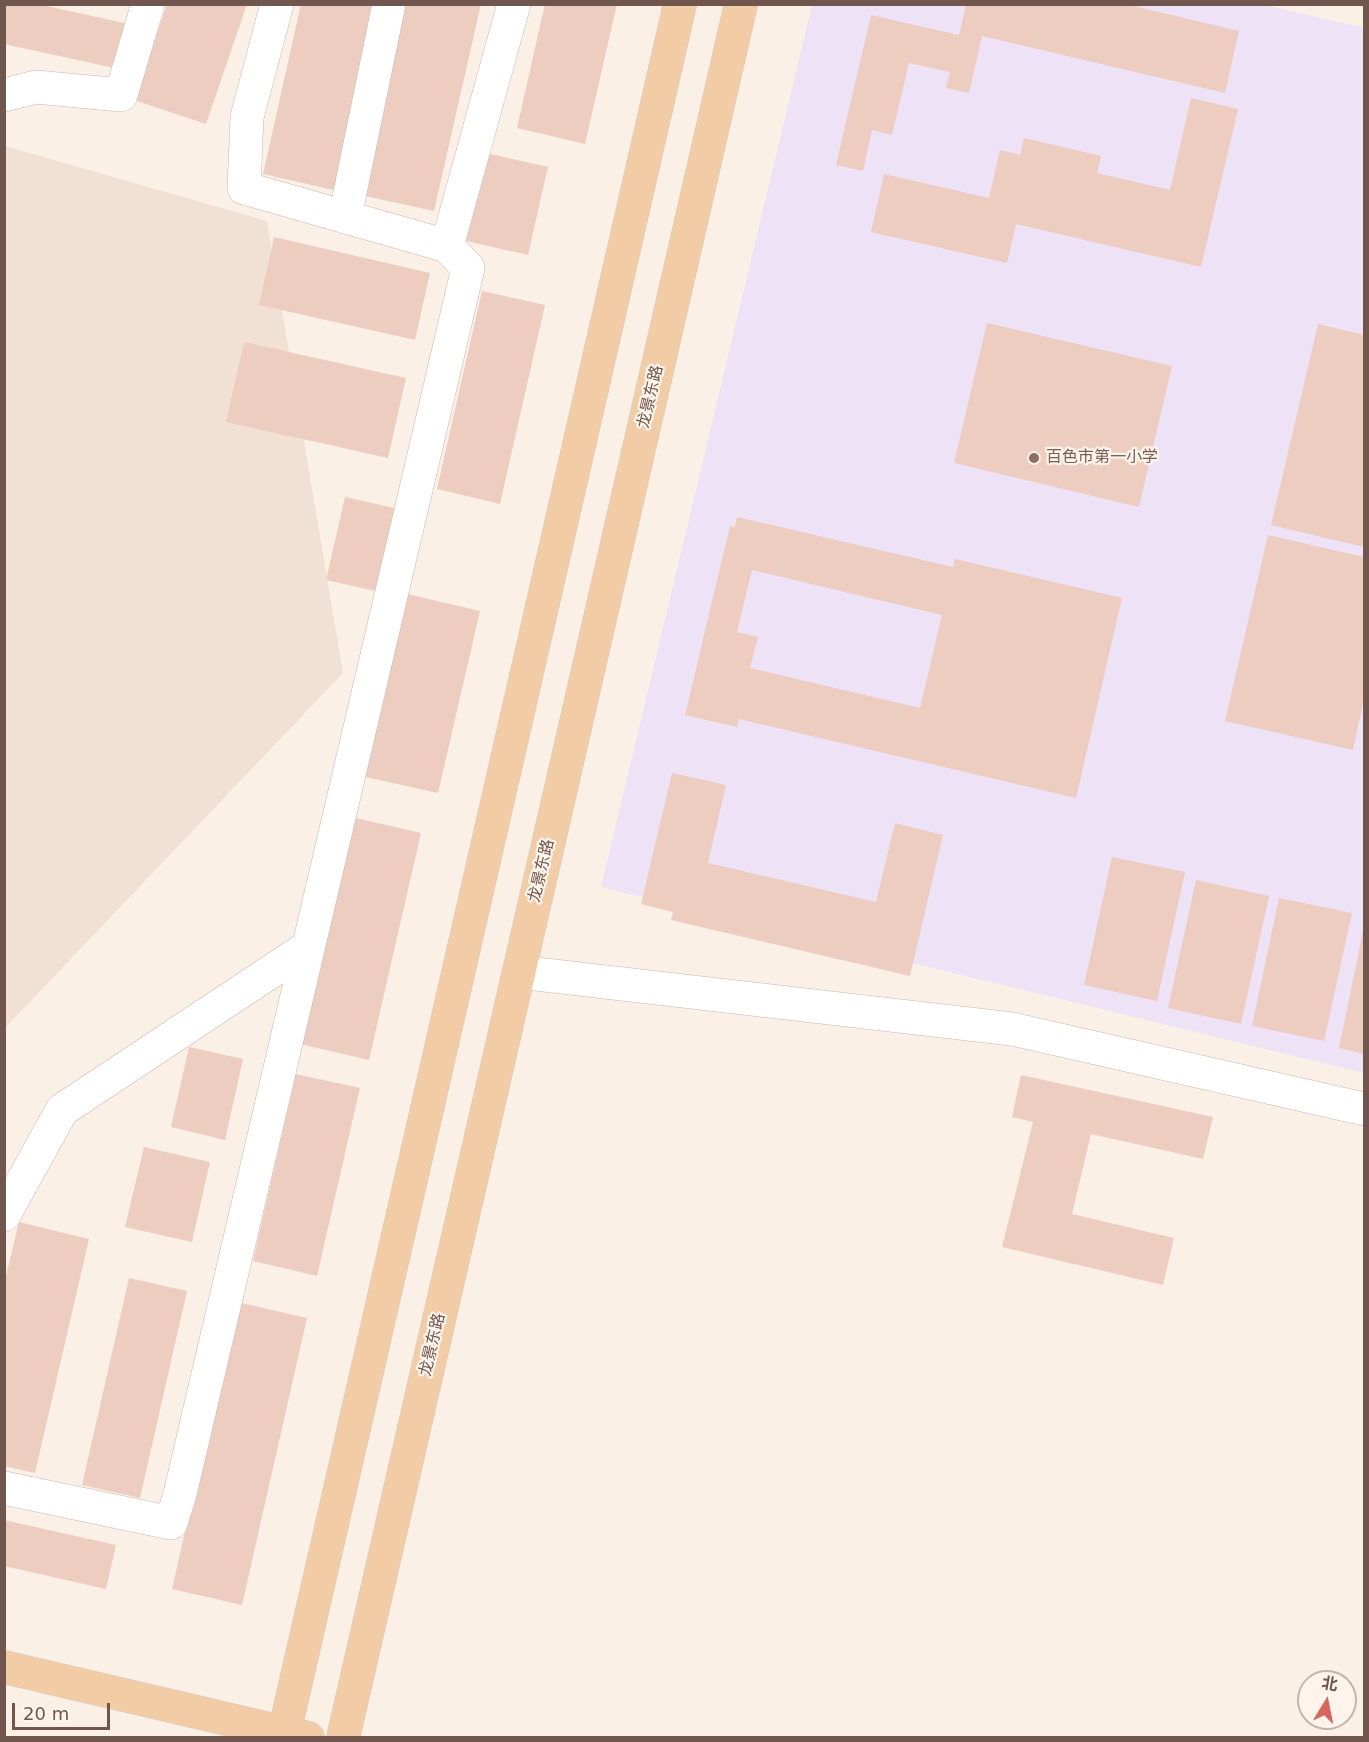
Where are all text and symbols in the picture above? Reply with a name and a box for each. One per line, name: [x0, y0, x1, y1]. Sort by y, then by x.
street label: 龙景东路: [634, 364, 668, 430]
place label: 百色市第一小学: [1046, 448, 1158, 468]
marker: 百色市第一小学: [1027, 451, 1041, 465]
street label: 龙景东路: [525, 838, 559, 904]
street label: 龙景东路: [416, 1312, 450, 1378]
north arrow: [1297, 1670, 1357, 1730]
text: 北: [1320, 1673, 1339, 1694]
scale bar: [15, 1691, 112, 1729]
text: 20 m: [23, 1703, 69, 1724]

